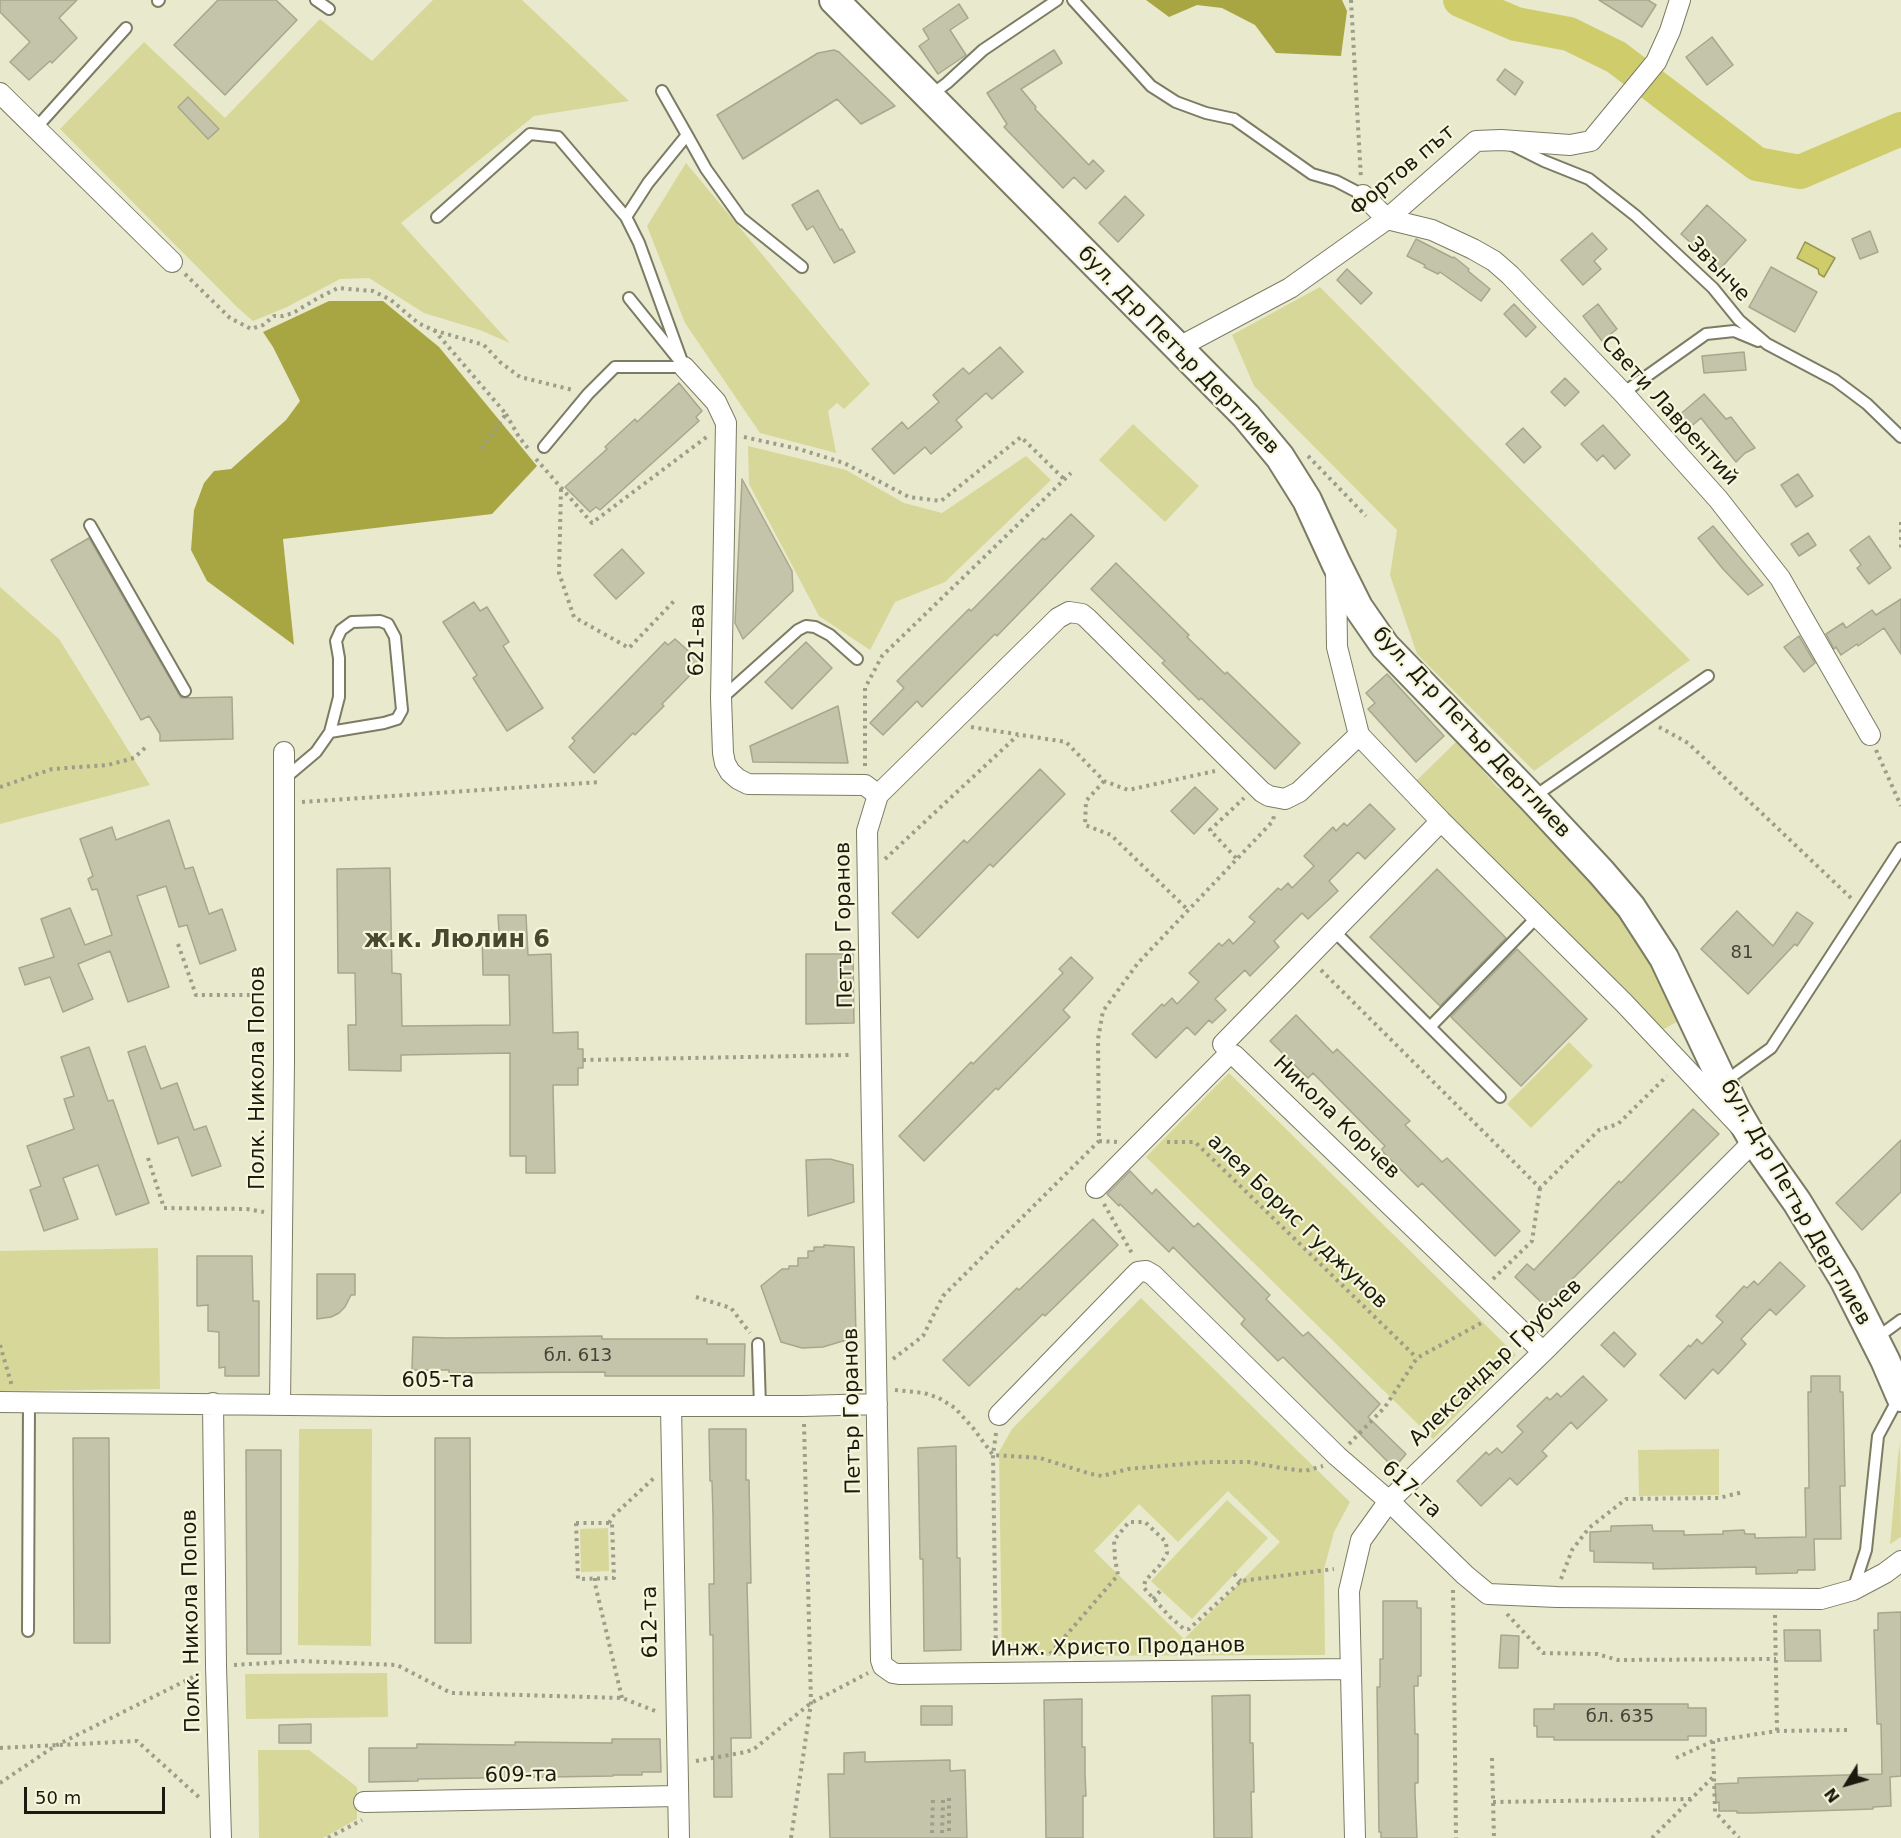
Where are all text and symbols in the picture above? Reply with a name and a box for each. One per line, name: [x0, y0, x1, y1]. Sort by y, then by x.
street label: Фортов път: [1345, 120, 1461, 222]
street label: Звънче: [1681, 233, 1755, 307]
street label: бул. Д-р Петър Дертлиев: [1072, 242, 1284, 460]
street label: Свети Лаврентий: [1595, 331, 1743, 491]
street label: 621-ва: [685, 603, 711, 677]
street label: бул. Д-р Петър Дертлиев: [1367, 622, 1575, 844]
street label: Петър Горанов: [831, 841, 859, 1009]
district label: ж.к. Люлин 6: [364, 927, 550, 955]
house number: 81: [1731, 942, 1753, 964]
street label: Полк. Никола Попов: [246, 966, 272, 1190]
street label: Никола Корчев: [1267, 1051, 1405, 1185]
street label: бул. Д-р Петър Дертлиев: [1714, 1076, 1876, 1330]
street label: алея Борис Гуджунов: [1202, 1129, 1392, 1315]
street label: Александър Грубчев: [1404, 1274, 1588, 1452]
street label: Петър Горанов: [839, 1327, 867, 1495]
house number: бл. 613: [544, 1345, 612, 1367]
street label: 605-та: [402, 1369, 474, 1395]
street label: 617-та: [1376, 1456, 1446, 1524]
street label: Полк. Никола Попов: [177, 1509, 207, 1733]
street label: 612-та: [638, 1585, 664, 1659]
street label: Инж. Христо Проданов: [990, 1633, 1246, 1663]
house number: бл. 635: [1586, 1706, 1654, 1728]
north arrow: [1817, 1754, 1877, 1814]
street label: 609-та: [484, 1763, 558, 1789]
scale bar: [27, 1775, 168, 1813]
text: N: [1821, 1784, 1844, 1806]
text: 50 m: [35, 1787, 81, 1808]

